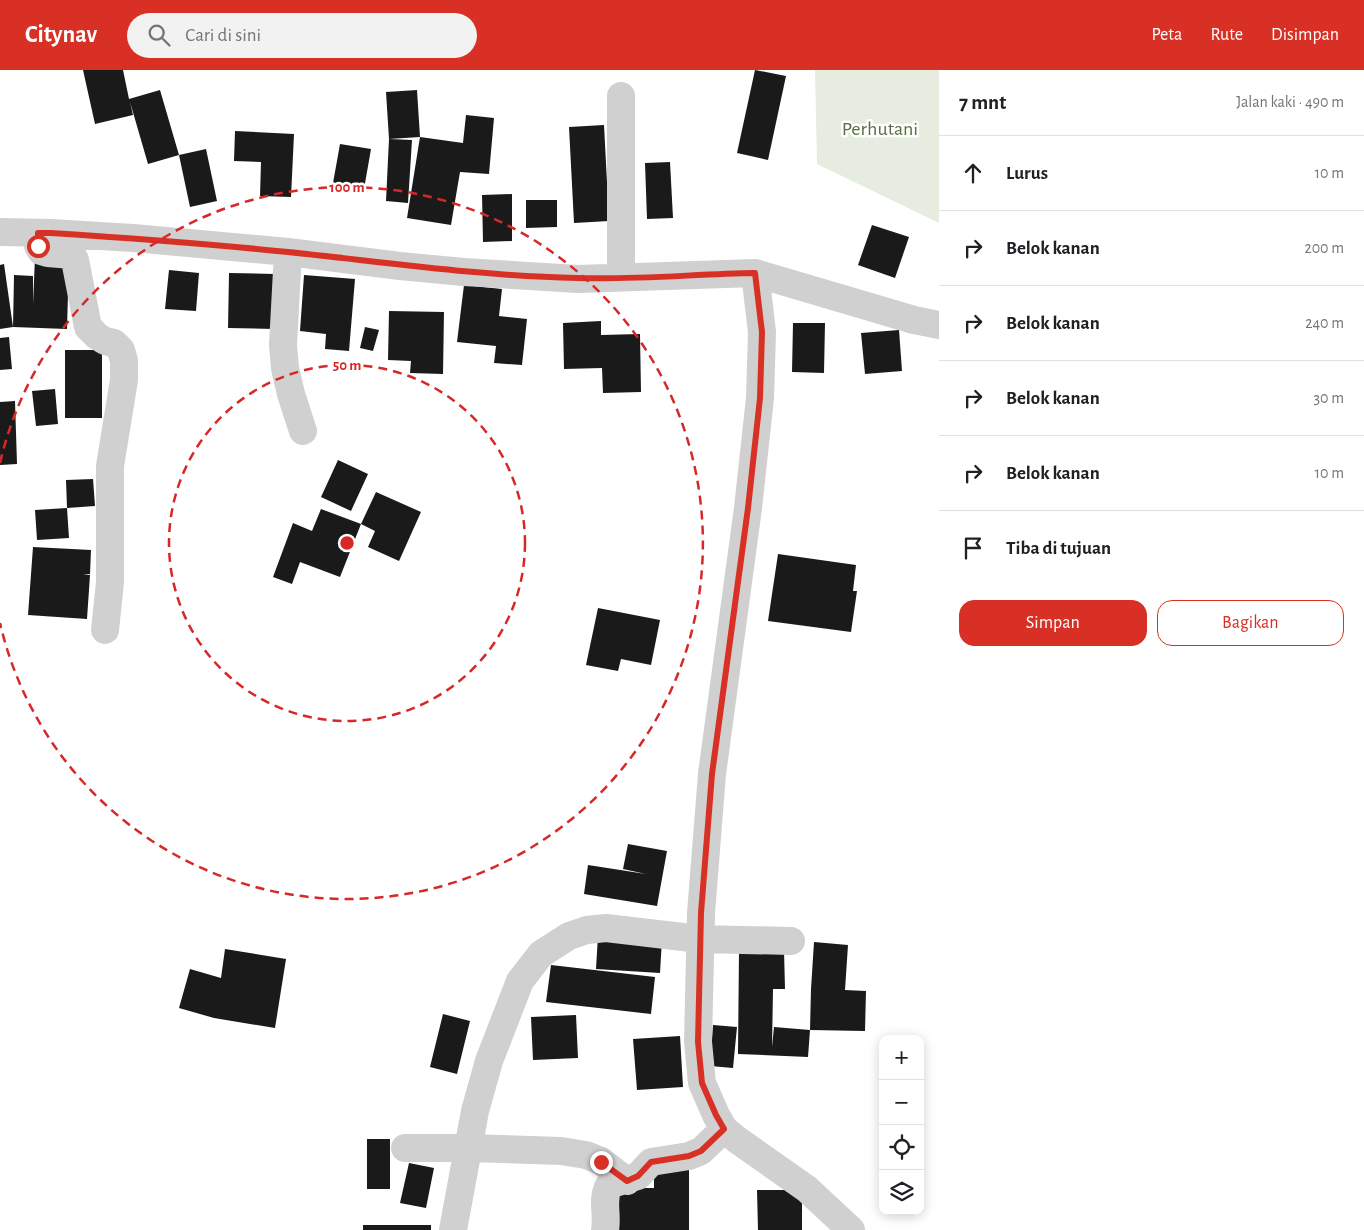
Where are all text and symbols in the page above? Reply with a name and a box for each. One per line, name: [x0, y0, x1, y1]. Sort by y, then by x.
search box: [127, 13, 477, 58]
icon: search: [145, 21, 173, 49]
text: Citynav: [25, 23, 97, 47]
text: Cari di sini: [185, 26, 261, 45]
text: Peta: [1151, 26, 1182, 44]
text: Rute: [1210, 26, 1243, 44]
text: Disimpan: [1271, 26, 1339, 44]
text: 7 mnt: [959, 92, 1006, 113]
text: Jalan kaki · 490 m: [1236, 94, 1344, 110]
park label: Perhutani: [842, 119, 918, 139]
icon: ahead: [959, 159, 987, 187]
text: Lurus: [1006, 164, 1048, 183]
text: 10 m: [1315, 165, 1344, 181]
text: 100 m: [329, 180, 365, 195]
icon: right: [959, 234, 987, 262]
route start: [27, 235, 50, 258]
text: Belok kanan: [1006, 239, 1100, 258]
text: 200 m: [1304, 240, 1344, 256]
icon: right: [959, 309, 987, 337]
text: Belok kanan: [1006, 314, 1100, 333]
text: 240 m: [1305, 315, 1344, 331]
text: 50 m: [333, 358, 361, 373]
icon: right: [959, 384, 987, 412]
text: Belok kanan: [1006, 389, 1100, 408]
text: 30 m: [1314, 390, 1344, 406]
icon: right: [959, 459, 987, 487]
text: Belok kanan: [1006, 464, 1100, 483]
text: 10 m: [1315, 465, 1344, 481]
centre of rings: [338, 534, 356, 552]
icon: arrive: [959, 534, 987, 562]
text: Tiba di tujuan: [1006, 539, 1111, 558]
button: Simpan: [959, 600, 1147, 646]
button: Bagikan: [1157, 600, 1344, 646]
map controls: [879, 1035, 924, 1215]
button: +: [879, 1035, 924, 1080]
button: −: [879, 1080, 924, 1125]
button: locate: [879, 1125, 924, 1170]
route end: [590, 1151, 613, 1174]
button: layers: [879, 1170, 924, 1215]

